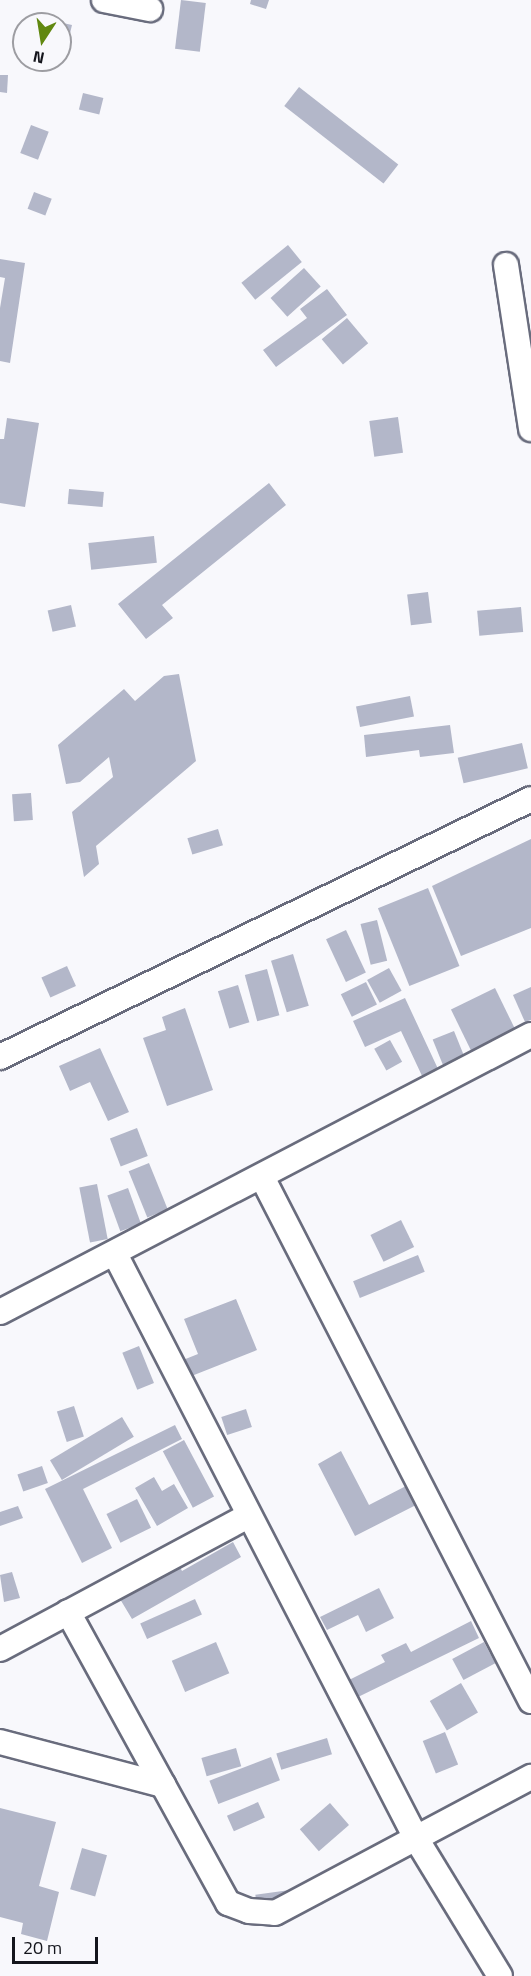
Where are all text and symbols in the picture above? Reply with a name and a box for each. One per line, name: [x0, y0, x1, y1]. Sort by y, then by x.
north arrow: [12, 12, 72, 72]
text: N: [31, 45, 47, 71]
scale bar: [15, 1925, 100, 1963]
text: 20 m: [23, 1934, 62, 1961]

